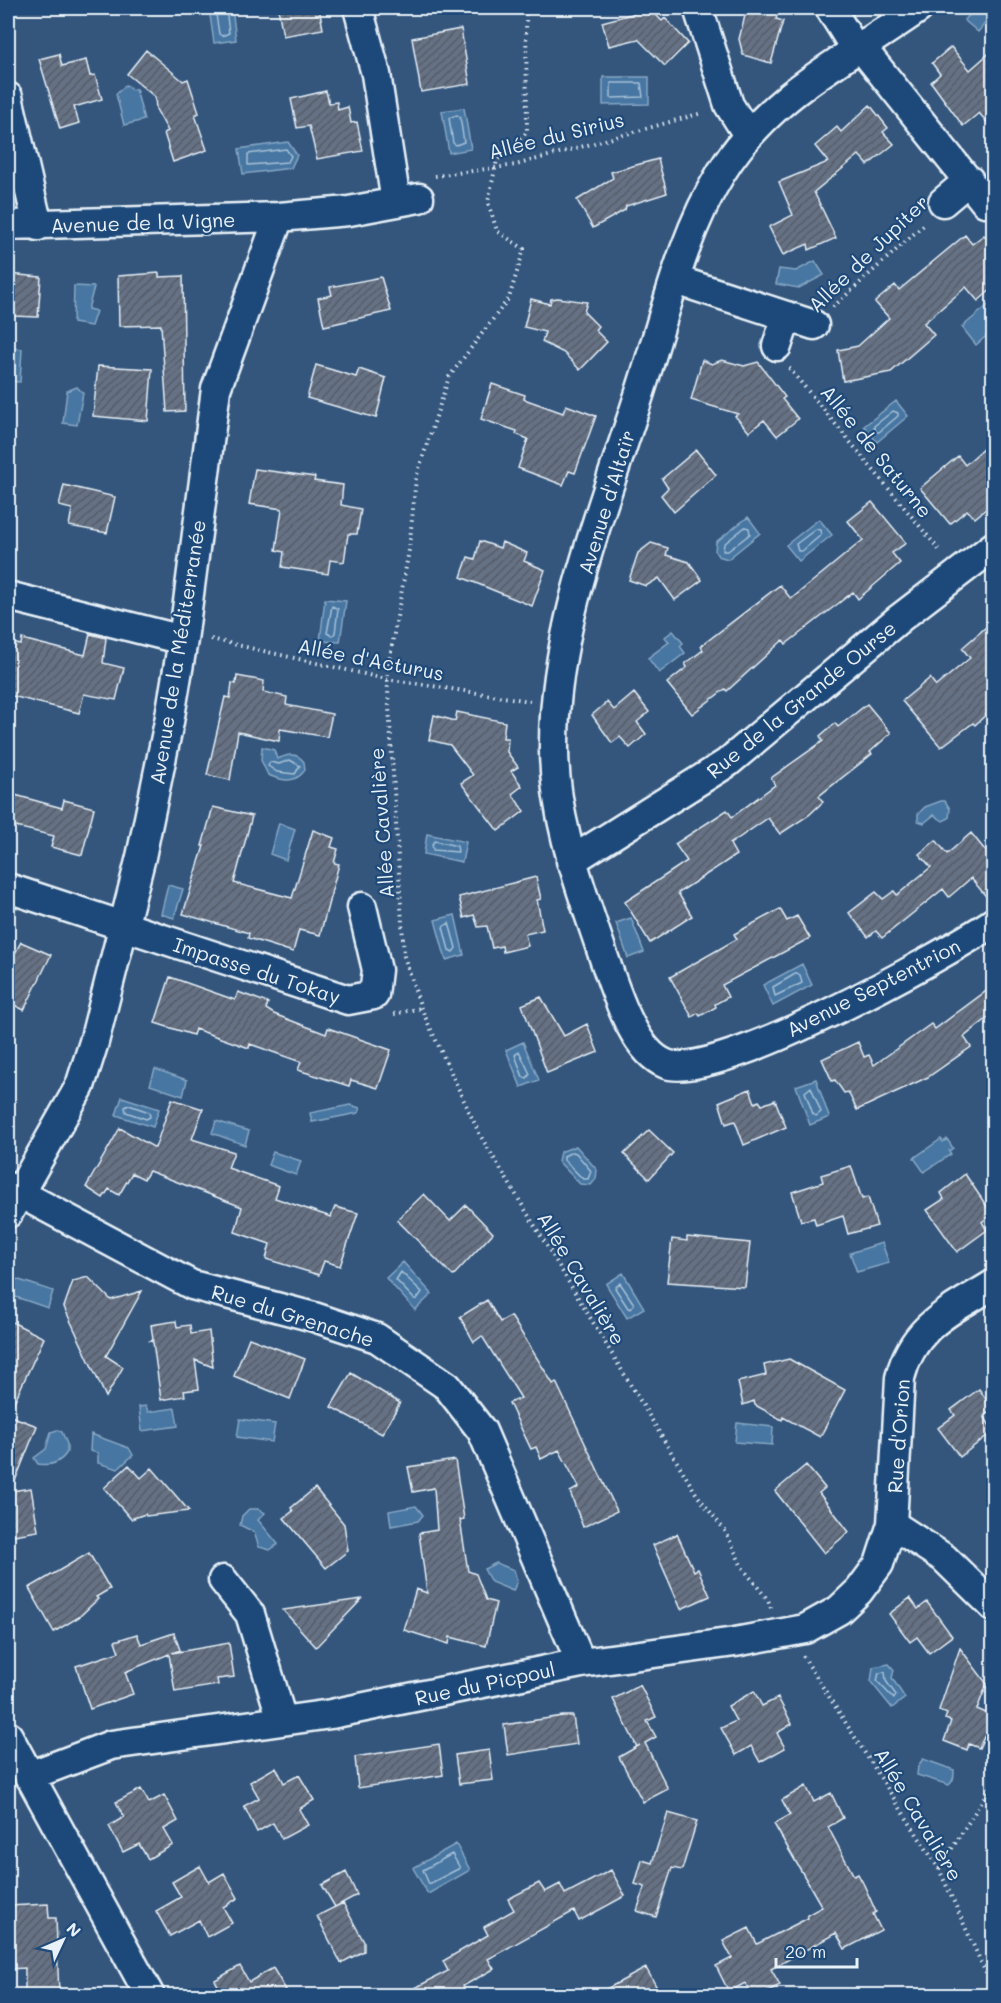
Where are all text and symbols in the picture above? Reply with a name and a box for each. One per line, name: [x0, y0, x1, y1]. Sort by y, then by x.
street label: Allée du Sirius: [485, 106, 627, 164]
street label: Allée de Jupiter: [802, 189, 934, 317]
street label: Avenue de la Vigne: [50, 206, 236, 238]
street label: Allée de Saturne: [815, 379, 939, 523]
street label: Avenue d'Altaïr: [572, 427, 640, 577]
street label: Avenue de la Méditerranée: [143, 518, 211, 786]
street label: Rue de la Grande Ourse: [701, 614, 901, 784]
street label: Allée d'Acturus: [296, 632, 446, 686]
street label: Allée Cavalière: [363, 747, 399, 899]
street label: Impasse du Tokay: [170, 931, 344, 1009]
street label: Avenue Septentrion: [782, 932, 964, 1042]
street label: Allée Cavalière: [532, 1207, 632, 1349]
street label: Rue du Grenache: [209, 1278, 377, 1352]
street label: Rue d'Orion: [881, 1378, 915, 1494]
street label: Rue du Picpoul: [412, 1655, 558, 1711]
street label: Allée Cavalière: [869, 1743, 969, 1885]
north arrow: [33, 1910, 93, 1970]
text: N: [62, 1918, 86, 1941]
scale bar: [776, 1931, 857, 1969]
text: 20 m: [785, 1939, 826, 1963]

